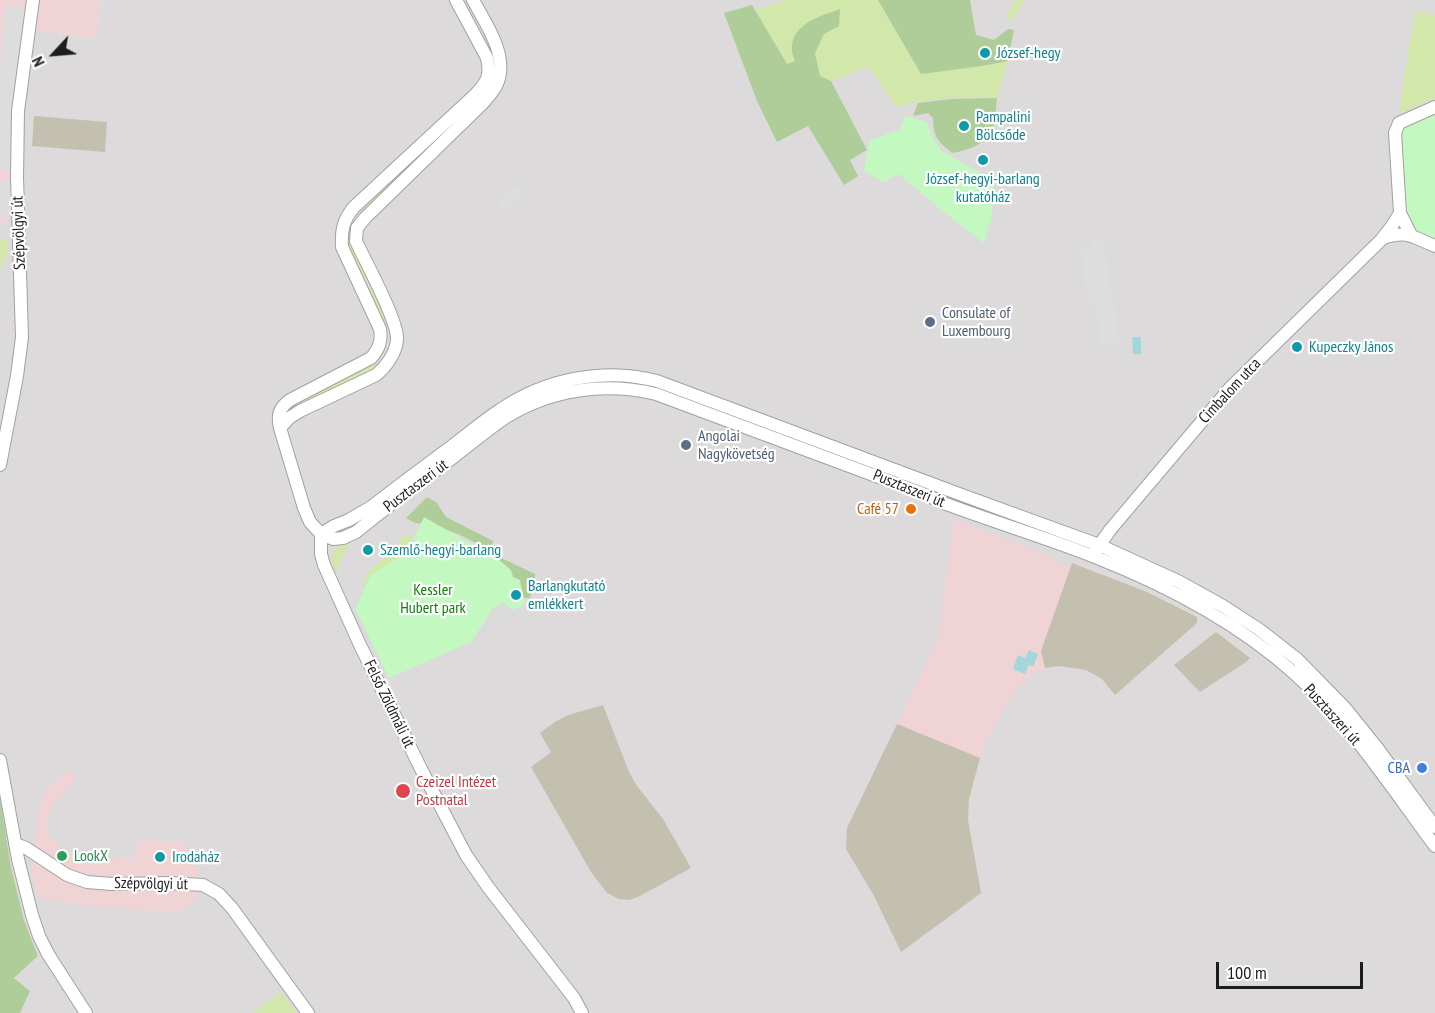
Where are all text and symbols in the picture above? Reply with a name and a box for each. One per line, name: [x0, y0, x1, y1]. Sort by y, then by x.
north arrow: [24, 24, 84, 84]
place label: József-hegy: [997, 43, 1061, 63]
marker: József-hegy: [978, 46, 992, 60]
text: N: [27, 54, 49, 70]
place label: Pampalini Bölcsőde: [976, 107, 1031, 145]
marker: Pampalini Bölcsőde: [957, 119, 971, 133]
marker: József-hegyi-barlang kutatóház: [976, 153, 990, 167]
place label: József-hegyi-barlang kutatóház: [926, 169, 1040, 207]
street label: Szépvölgyi út: [8, 196, 30, 270]
place label: Consulate of Luxembourg: [942, 303, 1011, 341]
marker: Consulate of Luxembourg: [923, 315, 937, 329]
place label: Kupeczky János: [1309, 337, 1393, 357]
marker: Kupeczky János: [1290, 340, 1304, 354]
street label: Cimbalom utca: [1195, 354, 1265, 428]
place label: Angolai Nagykövetség: [698, 426, 775, 464]
marker: Angolai Nagykövetség: [679, 438, 693, 452]
street label: Pusztaszeri út: [380, 456, 452, 516]
street label: Pusztaszeri út: [870, 466, 948, 512]
place label: Café 57: [857, 499, 899, 519]
marker: Café 57: [904, 502, 918, 516]
place label: Szemlő-hegyi-barlang: [380, 540, 501, 560]
marker: Szemlő-hegyi-barlang: [361, 543, 375, 557]
place label: Barlangkutató emlékkert: [528, 576, 606, 614]
park label: Kessler Hubert park: [400, 580, 466, 618]
marker: Barlangkutató emlékkert: [509, 588, 523, 602]
street label: Felső Zöldmáli út: [359, 657, 419, 751]
street label: Pusztaszeri út: [1299, 680, 1365, 750]
place label: CBA: [1388, 758, 1410, 778]
marker: CBA: [1415, 761, 1429, 775]
place label: Czeizel Intézet Postnatal: [416, 772, 496, 810]
marker: Czeizel Intézet Postnatal: [394, 782, 412, 800]
place label: LookX: [74, 846, 108, 866]
place label: Irodaház: [172, 847, 220, 867]
marker: LookX: [55, 849, 69, 863]
marker: Irodaház: [153, 850, 167, 864]
street label: Szépvölgyi út: [114, 874, 188, 894]
scale bar: [1219, 950, 1366, 988]
text: 100 m: [1227, 961, 1267, 984]

